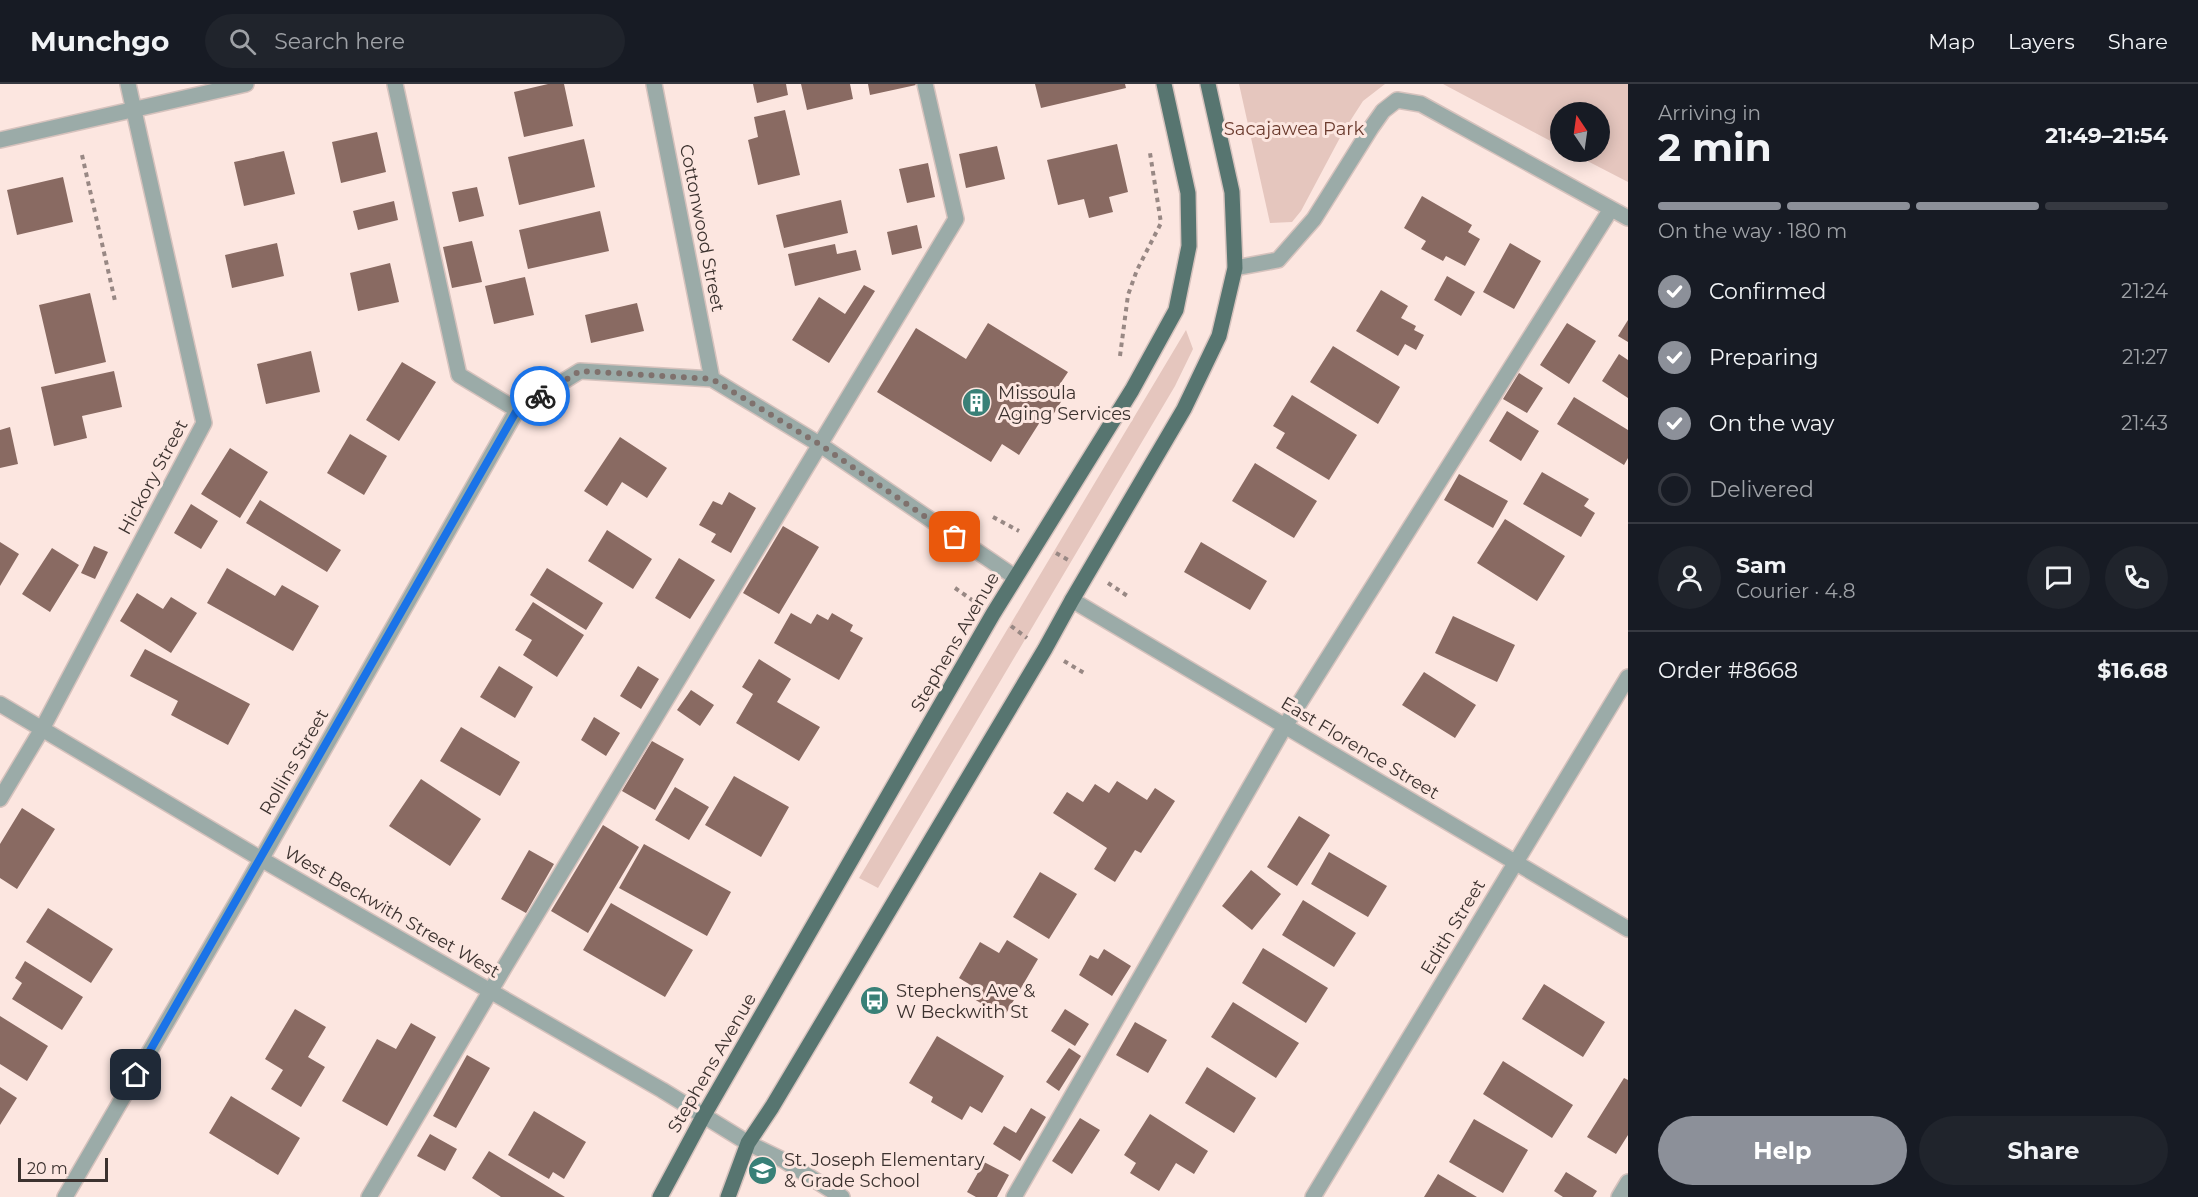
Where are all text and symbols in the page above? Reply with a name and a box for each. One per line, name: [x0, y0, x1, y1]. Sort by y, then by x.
search box: [205, 14, 625, 68]
text: Munchgo: [30, 24, 169, 58]
icon: search: [226, 25, 259, 58]
text: Search here: [274, 28, 405, 55]
text: Map: [1928, 29, 1975, 54]
text: Layers: [2008, 29, 2075, 54]
text: Share: [2108, 29, 2168, 54]
text: Arriving in: [1658, 101, 1761, 125]
north arrow: [1550, 102, 1610, 162]
map controls: [1550, 102, 1610, 162]
park label: Sacajawea Park: [1224, 118, 1364, 140]
text: 21:49–21:54: [2045, 122, 2168, 149]
text: 2 min: [1658, 123, 1772, 171]
street label: Cottonwood Street: [675, 142, 729, 314]
text: On the way · 180 m: [1658, 219, 1847, 243]
icon: check: [1658, 275, 1691, 308]
text: Confirmed: [1709, 278, 1826, 305]
text: 21:24: [2121, 279, 2168, 303]
icon: check: [1658, 341, 1691, 374]
text: Preparing: [1709, 344, 1818, 371]
text: 21:27: [2122, 345, 2168, 369]
courier: [510, 366, 570, 426]
icon: bike: [524, 380, 557, 413]
place label: Missoula Aging Services: [998, 382, 1131, 425]
building icon: Missoula Aging Services: [961, 387, 993, 419]
icon: check: [1658, 407, 1691, 440]
text: On the way: [1709, 410, 1834, 437]
text: 21:43: [2121, 411, 2168, 435]
street label: Hickory Street: [113, 416, 193, 538]
text: Delivered: [1709, 476, 1814, 503]
pin: [929, 511, 980, 562]
icon: bag: [938, 520, 971, 553]
button: person: [1658, 546, 1721, 609]
button: chat: [2027, 546, 2090, 609]
button: phone: [2105, 546, 2168, 609]
text: Sam: [1736, 552, 1787, 579]
street label: Stephens Avenue: [906, 568, 1004, 716]
text: Courier · 4.8: [1736, 579, 1855, 603]
text: Order #8668: [1658, 657, 1798, 684]
text: $16.68: [2097, 657, 2168, 684]
street label: East Florence Street: [1277, 692, 1443, 804]
street label: Rollins Street: [255, 705, 333, 819]
street label: West Beckwith Street West: [280, 841, 504, 983]
street label: Edith Street: [1416, 875, 1490, 979]
place label: Stephens Ave & W Beckwith St: [896, 980, 1035, 1023]
bus stop icon: Stephens Ave & W Beckwith St: [859, 985, 891, 1017]
street label: Stephens Avenue: [663, 989, 761, 1137]
pin: [110, 1049, 161, 1100]
icon: home: [119, 1058, 152, 1091]
button: Help: [1658, 1116, 1907, 1185]
button: Share: [1919, 1116, 2168, 1185]
place label: St. Joseph Elementary & Grade School: [784, 1149, 985, 1192]
school or university icon: St. Joseph Elementary & Grade School: [747, 1154, 779, 1186]
scale bar: [18, 1155, 108, 1182]
text: 20 m: [27, 1159, 68, 1178]

